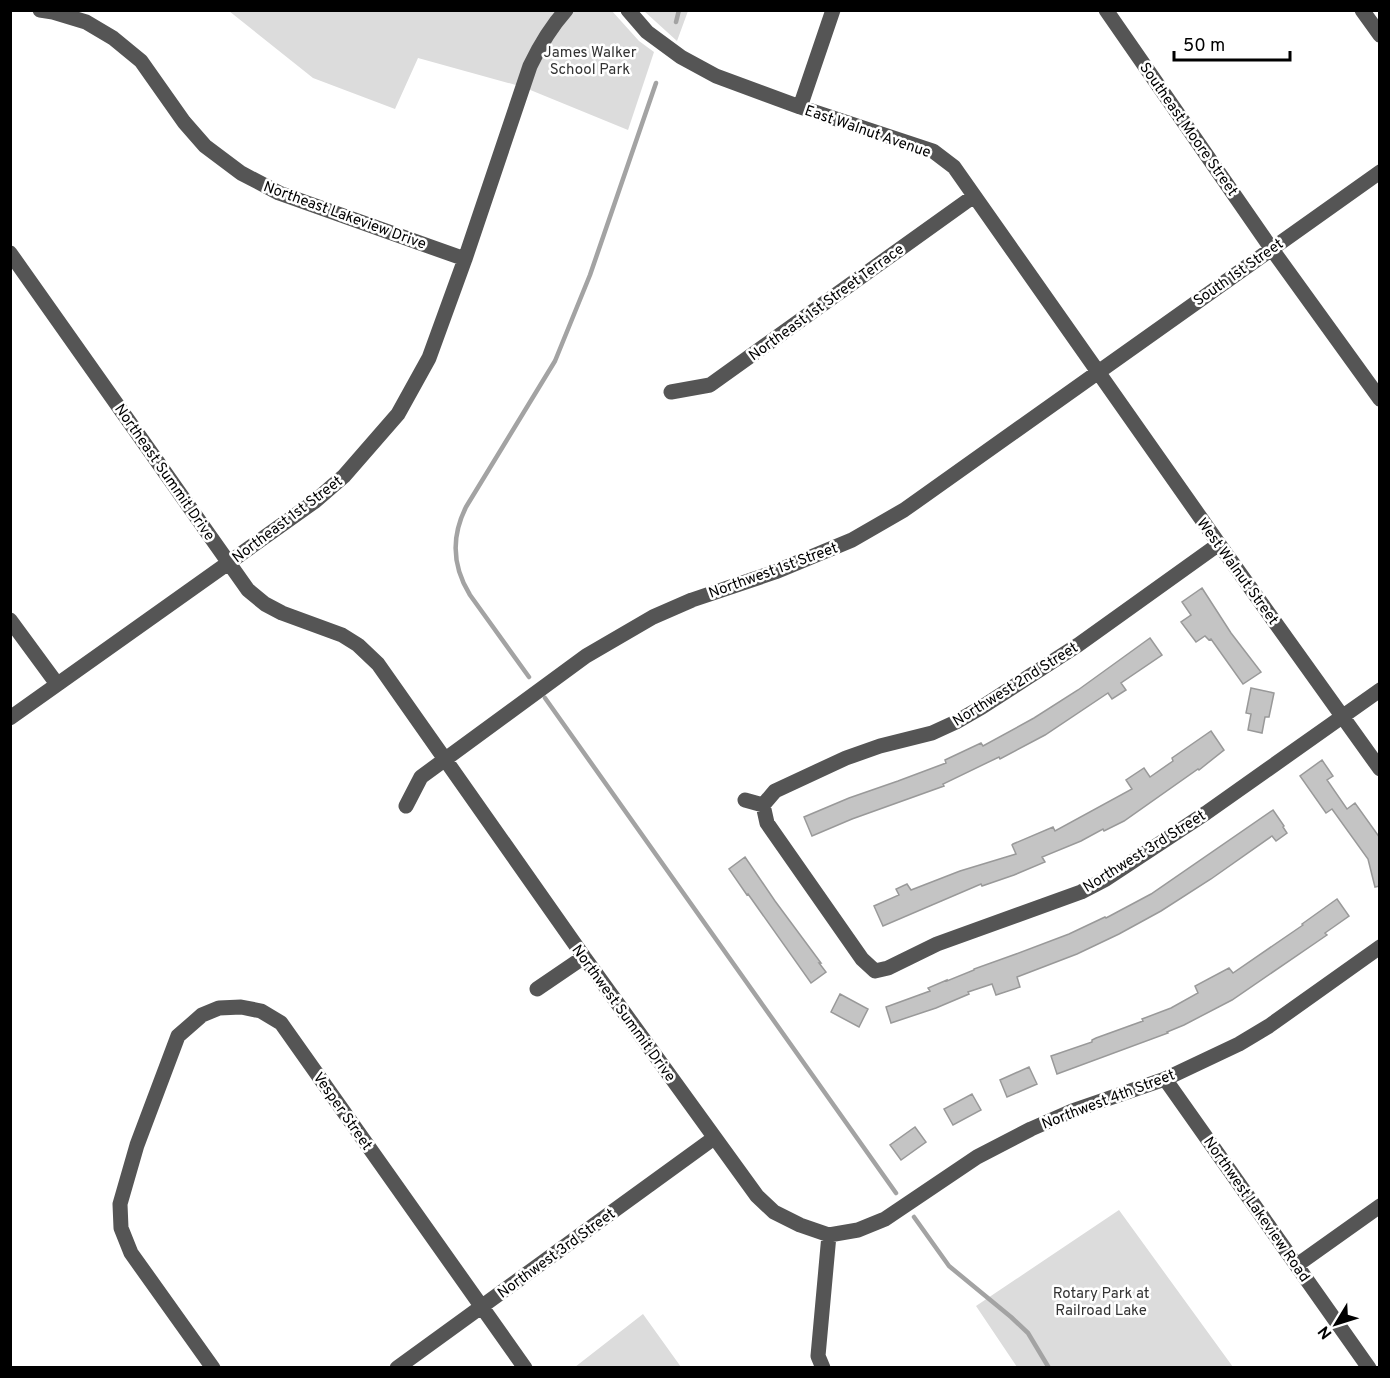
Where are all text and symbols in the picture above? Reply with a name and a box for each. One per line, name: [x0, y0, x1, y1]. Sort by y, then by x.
scale bar: [1174, 24, 1290, 62]
text: 50 m: [1183, 35, 1225, 58]
park label: James Walker School Park: [544, 44, 637, 80]
street label: Southeast Moore Street: [1134, 59, 1241, 200]
street label: East Walnut Avenue: [802, 102, 933, 163]
street label: Northeast Lakeview Drive: [261, 178, 428, 255]
street label: South 1st Street: [1190, 235, 1288, 311]
street label: Northeast 1st Street Terrace: [746, 240, 908, 366]
street label: Northeast Summit Drive: [109, 401, 218, 545]
street label: Northeast 1st Street: [229, 472, 347, 568]
street label: West Walnut Street: [1192, 515, 1282, 629]
street label: Northwest 1st Street: [706, 539, 841, 604]
street label: Northwest 2nd Street: [950, 639, 1082, 732]
street label: Northwest 3rd Street: [1080, 807, 1210, 898]
street label: Northwest Summit Drive: [567, 942, 679, 1086]
street label: Northwest 4th Street: [1039, 1066, 1178, 1135]
street label: Vesper Street: [308, 1069, 376, 1155]
street label: Northwest Lakeview Road: [1198, 1133, 1313, 1286]
street label: Northwest 3rd Street: [494, 1205, 620, 1303]
park label: Rotary Park at Railroad Lake: [1053, 1285, 1149, 1321]
north arrow: [1306, 1294, 1366, 1354]
text: N: [1314, 1321, 1337, 1343]

